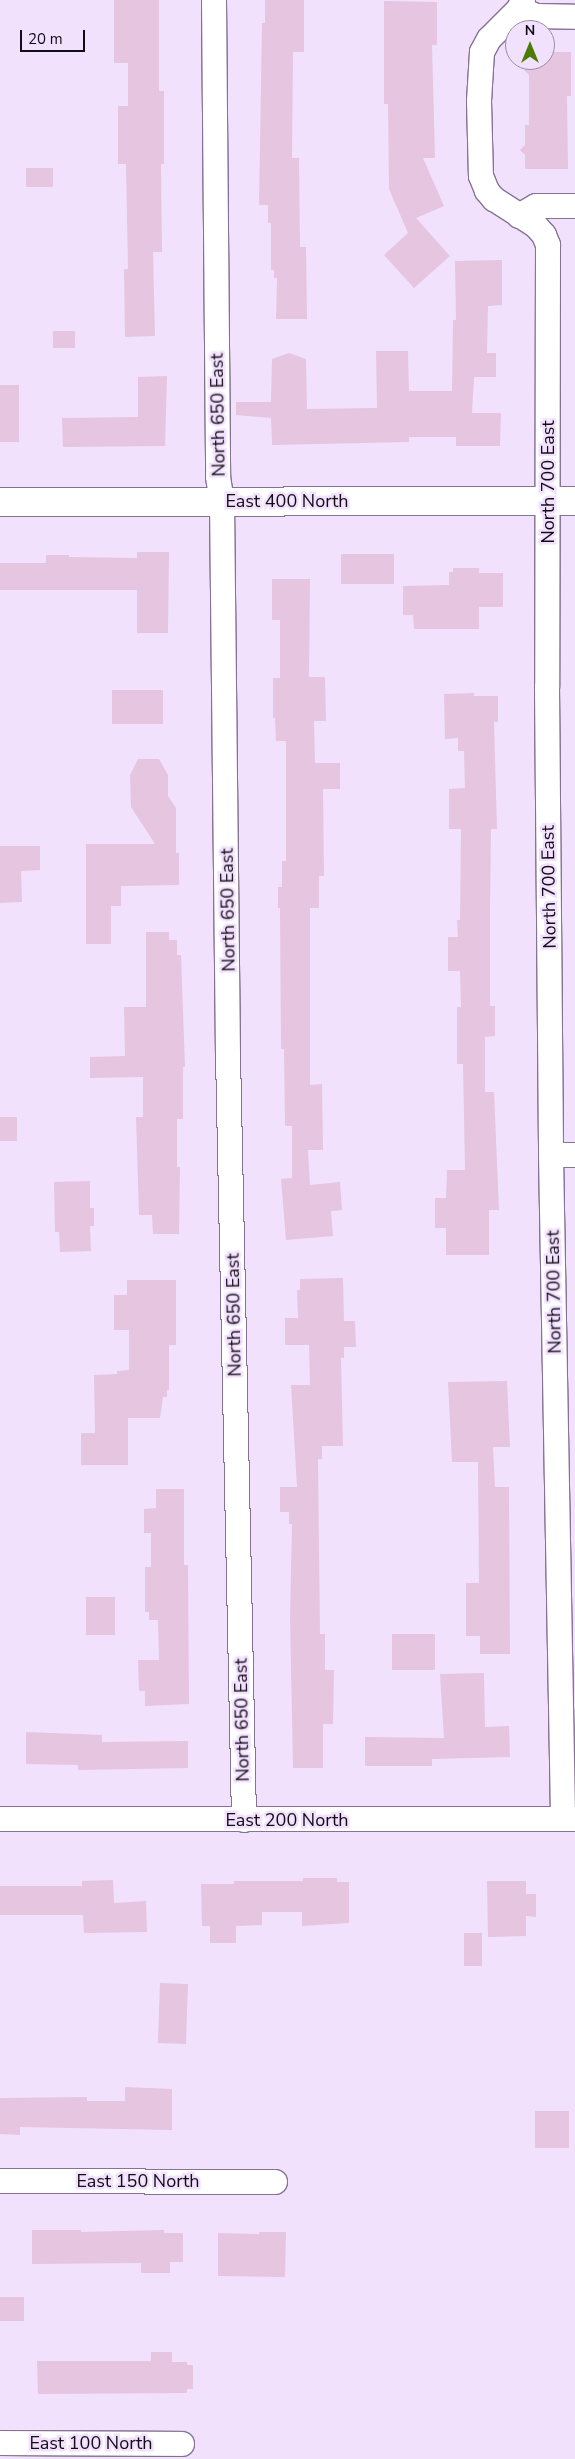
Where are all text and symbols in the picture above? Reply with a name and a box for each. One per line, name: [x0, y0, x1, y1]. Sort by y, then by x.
scale bar: [22, 20, 88, 52]
north arrow: [505, 20, 555, 70]
text: N: [525, 21, 535, 40]
text: 20 m: [28, 29, 63, 49]
street label: North 650 East: [206, 353, 230, 477]
street label: North 700 East: [537, 420, 559, 544]
street label: East 400 North: [225, 490, 349, 512]
street label: North 700 East: [537, 825, 561, 949]
street label: North 650 East: [216, 848, 240, 972]
street label: North 700 East: [542, 1230, 566, 1354]
street label: North 650 East: [222, 1253, 246, 1377]
street label: North 650 East: [230, 1658, 254, 1782]
street label: East 200 North: [225, 1809, 349, 1831]
street label: East 150 North: [76, 2170, 200, 2192]
street label: East 100 North: [29, 2432, 153, 2454]

